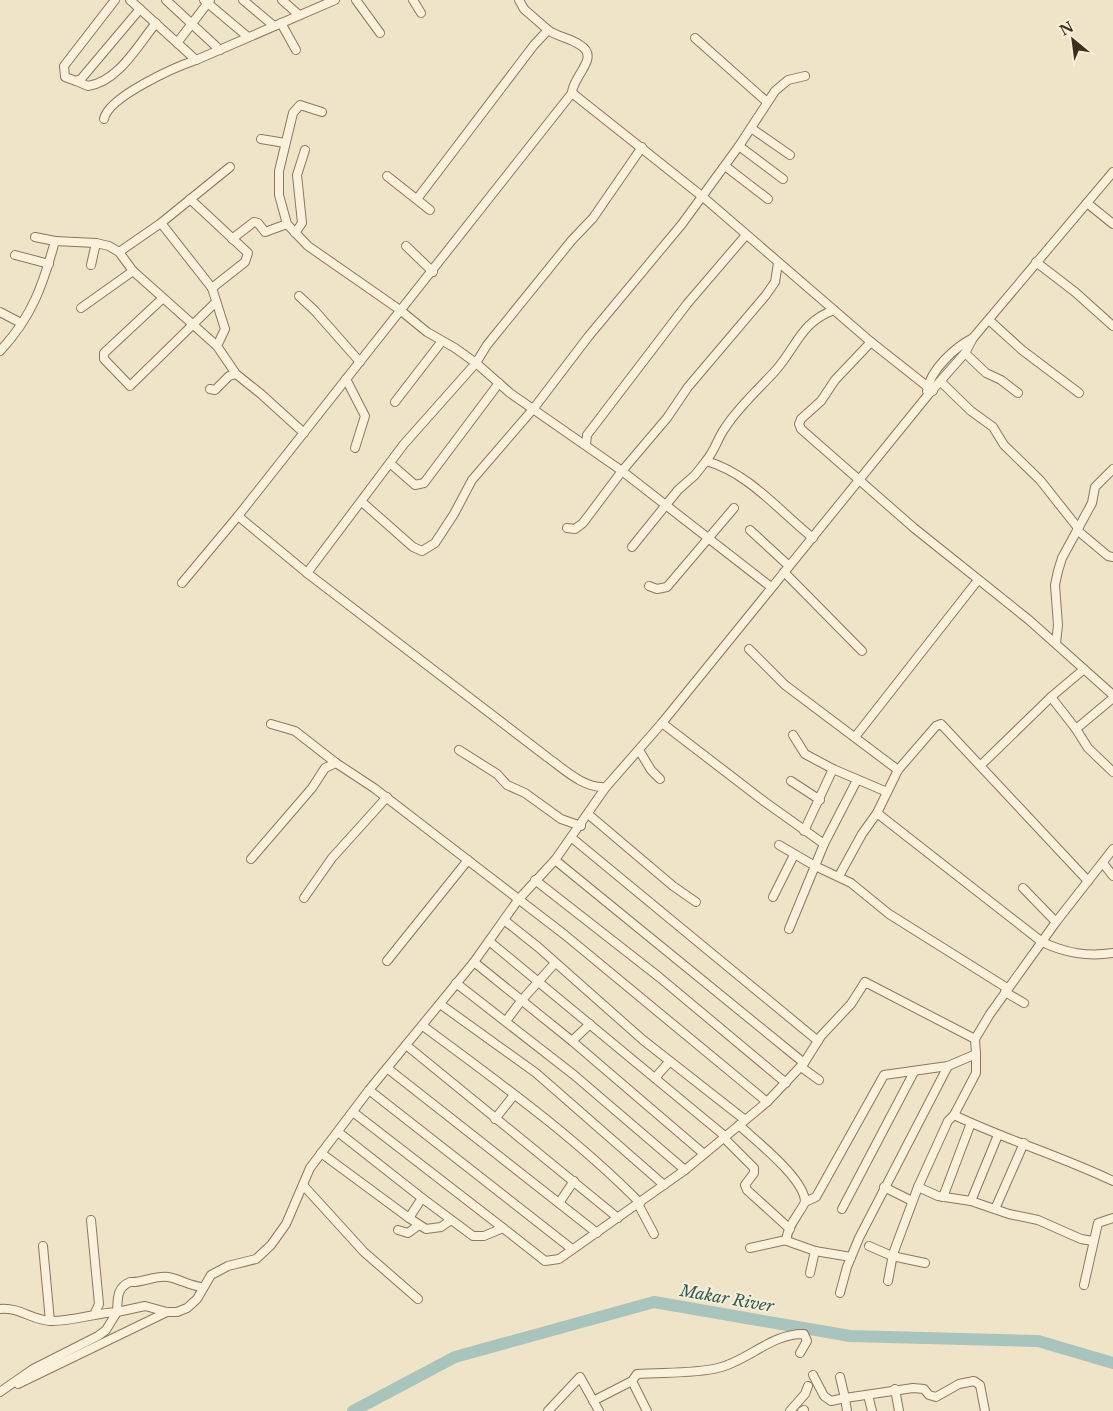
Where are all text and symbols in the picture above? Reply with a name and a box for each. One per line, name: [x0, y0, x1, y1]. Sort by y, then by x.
north arrow: [1048, 15, 1098, 65]
text: N: [1057, 18, 1077, 40]
water label: Makar River: [678, 1280, 776, 1316]

